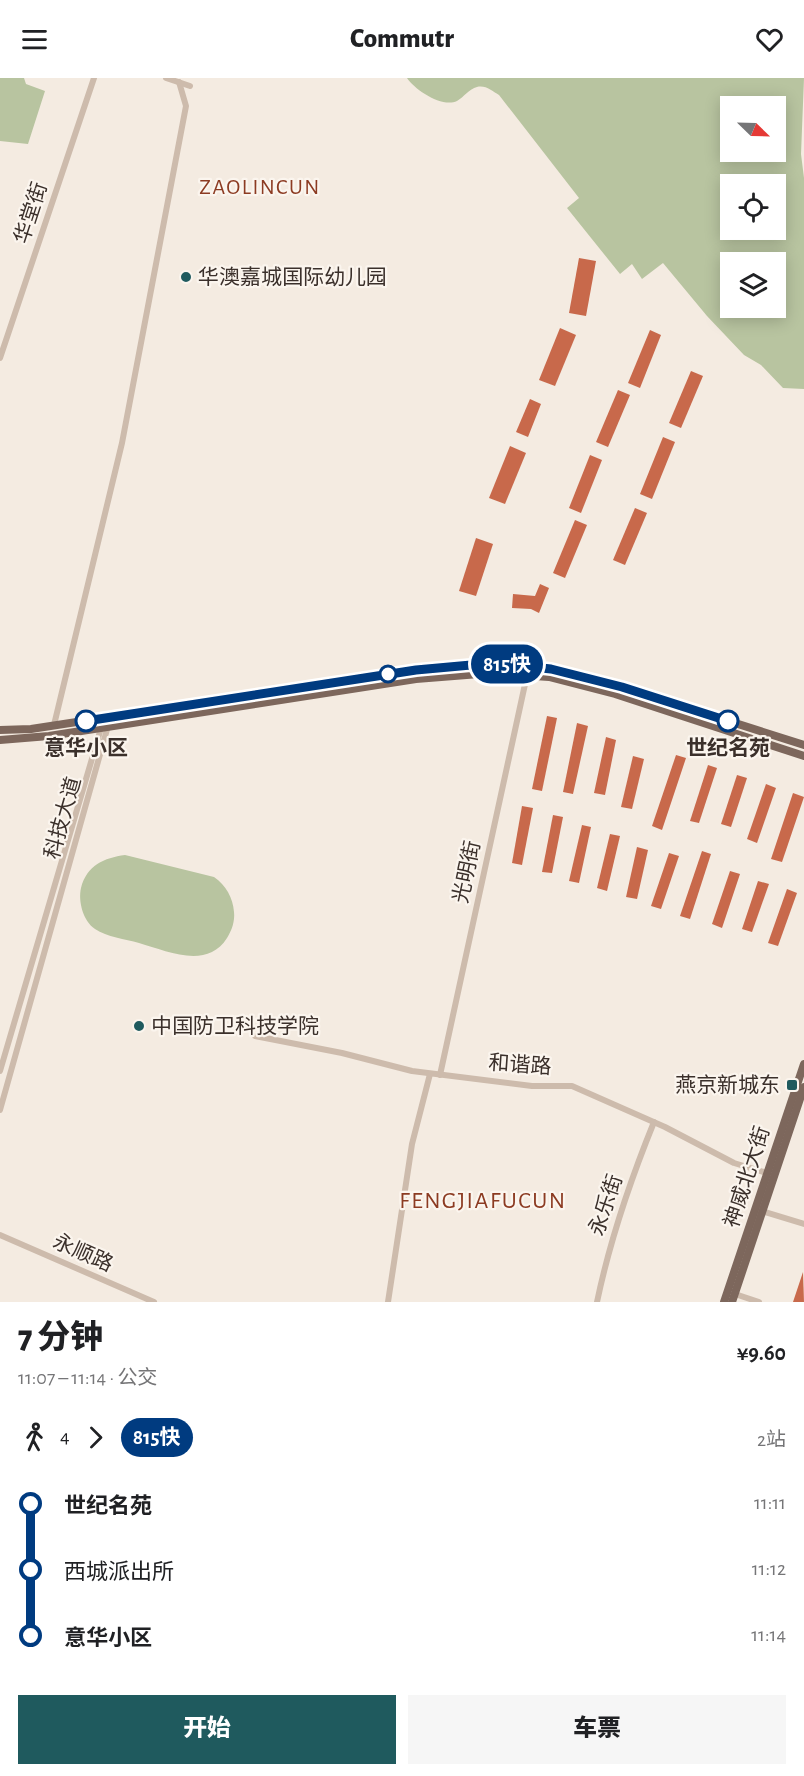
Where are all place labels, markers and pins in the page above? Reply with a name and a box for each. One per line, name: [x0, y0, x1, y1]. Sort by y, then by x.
place label: 华澳嘉城国际幼儿园: [198, 266, 387, 288]
marker: 华澳嘉城国际幼儿园: [179, 270, 193, 284]
unlabelled marker: [379, 665, 397, 683]
marker: 意华小区: [75, 710, 97, 732]
marker: 世纪名苑: [717, 710, 739, 732]
place label: 意华小区: [44, 736, 128, 759]
place label: 世纪名苑: [686, 736, 770, 759]
place label: 中国防卫科技学院: [151, 1015, 319, 1037]
marker: 中国防卫科技学院: [132, 1019, 146, 1033]
place label: 燕京新城东: [675, 1074, 780, 1096]
marker: 燕京新城东: [785, 1078, 799, 1092]

